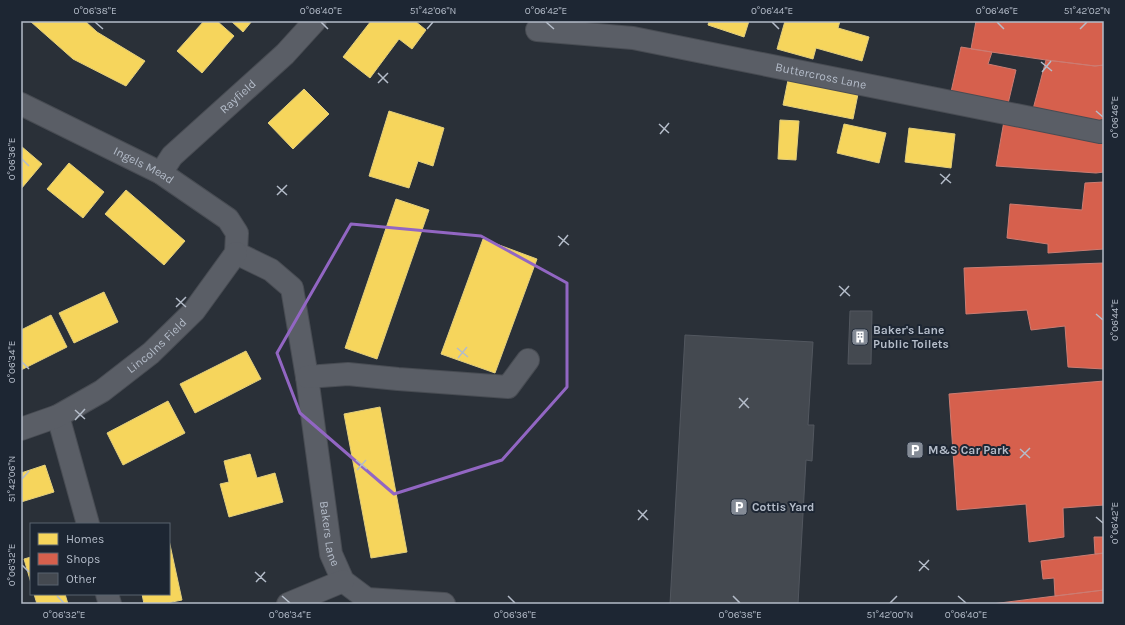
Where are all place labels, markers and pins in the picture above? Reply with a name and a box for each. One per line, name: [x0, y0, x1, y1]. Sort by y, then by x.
place label: Baker's Lane Public Toilets: [873, 323, 949, 351]
building icon: Baker's Lane Public Toilets: [850, 327, 870, 347]
parking icon: M&S Car Park: [905, 440, 925, 460]
place label: M&S Car Park: [928, 443, 1009, 457]
parking icon: Cottis Yard: [729, 497, 749, 517]
place label: Cottis Yard: [752, 500, 814, 514]

